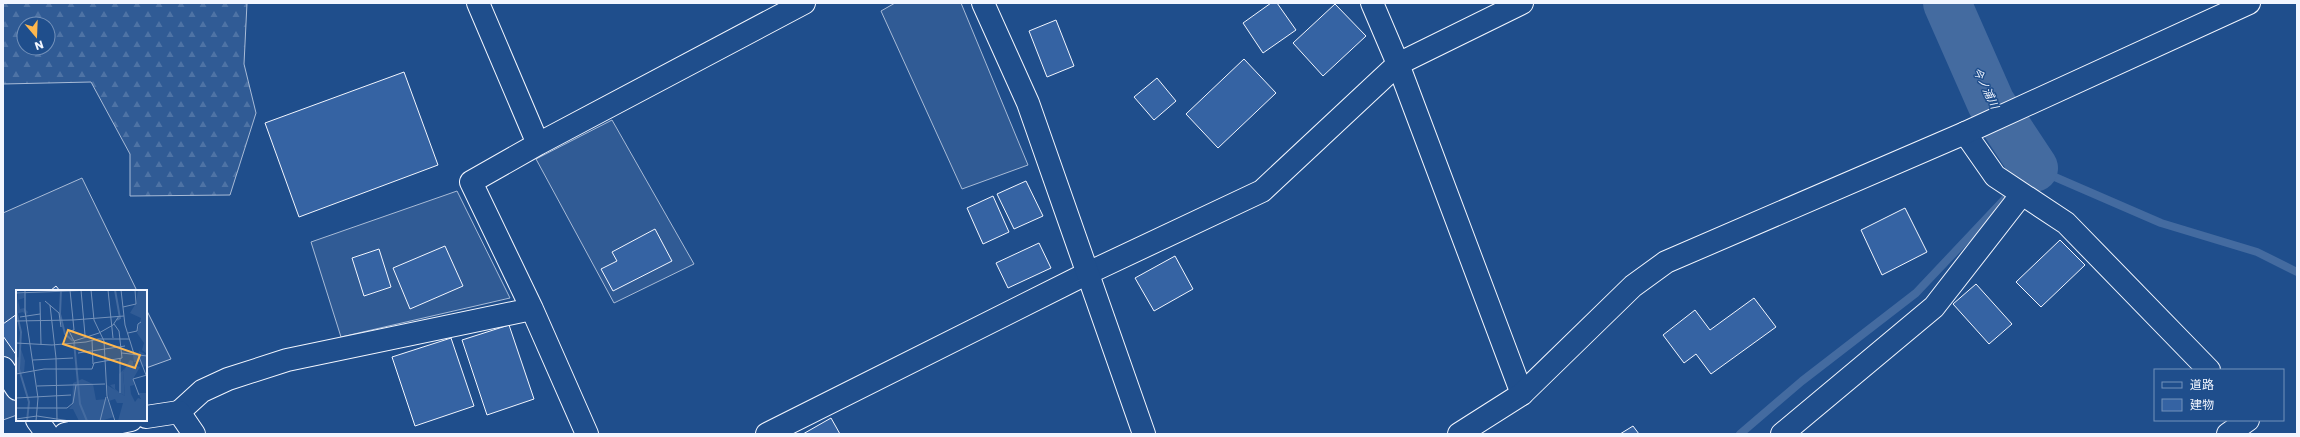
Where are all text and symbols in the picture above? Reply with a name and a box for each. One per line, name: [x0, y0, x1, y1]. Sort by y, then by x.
north arrow: [16, 16, 56, 56]
text: N: [33, 37, 46, 54]
water label: 今ノ浦川: [1969, 65, 2003, 112]
inset map: [16, 290, 147, 421]
legend: [2154, 369, 2284, 421]
text: 道路: [2190, 376, 2214, 393]
text: 建物: [2190, 396, 2214, 413]

